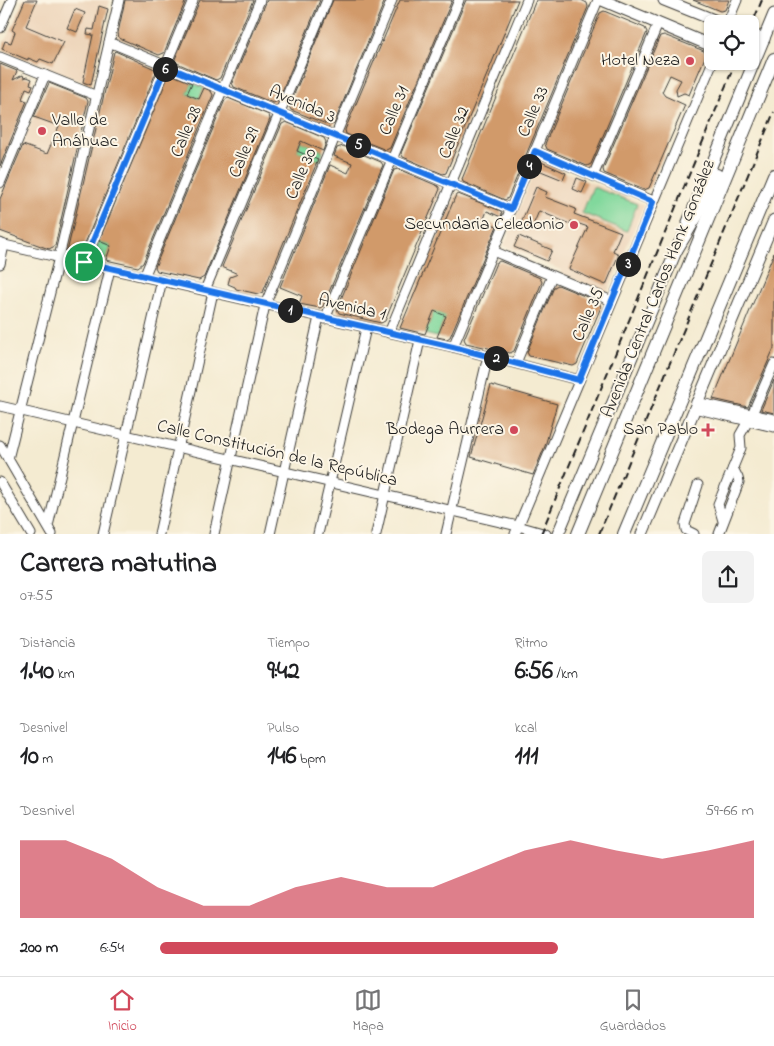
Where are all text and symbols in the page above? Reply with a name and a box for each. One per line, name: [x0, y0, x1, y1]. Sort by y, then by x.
map controls: [704, 15, 759, 70]
button: locate: [704, 15, 759, 70]
place label: Hotel Neza: [601, 48, 680, 74]
marker: Hotel Neza: [684, 55, 696, 67]
pin: 6: [152, 56, 178, 82]
text: 6: [162, 59, 169, 80]
street label: Avenida 3: [264, 79, 340, 131]
street label: Calle 31: [373, 82, 417, 140]
street label: Calle 33: [512, 82, 556, 142]
street label: Calle 28: [164, 102, 210, 162]
street label: Calle 32: [433, 103, 477, 163]
place label: Valle de Anáhuac: [51, 108, 118, 155]
street label: Calle 29: [223, 123, 267, 182]
marker: Valle de Anáhuac: [36, 125, 48, 137]
pin: 5: [346, 132, 370, 158]
text: 5: [354, 135, 363, 156]
street label: Calle 30: [280, 144, 324, 204]
pin: 4: [516, 154, 542, 178]
text: 4: [527, 156, 532, 177]
street label: Avenida Central Carlos Hank González: [595, 156, 723, 422]
place label: Secundaria Celedonio: [404, 212, 564, 238]
marker: Secundaria Celedonio: [568, 219, 580, 231]
pin: [63, 241, 105, 283]
icon: arrive: [70, 248, 98, 276]
pin: 3: [616, 252, 640, 276]
text: 3: [626, 254, 631, 275]
street label: Calle 35: [566, 284, 612, 346]
street label: Avenida 1: [316, 288, 389, 328]
pin: 1: [278, 298, 302, 322]
text: 1: [288, 300, 293, 321]
pin: 2: [484, 346, 508, 370]
text: 2: [493, 348, 500, 369]
street label: Calle Constitución de la República: [154, 414, 400, 494]
place label: Bodega Aurrera: [385, 417, 504, 444]
place label: San Pablo: [623, 417, 698, 443]
marker: Bodega Aurrera: [508, 424, 520, 436]
marker: San Pablo: [702, 424, 714, 436]
text: Carrera matutina: [20, 544, 217, 585]
button: share: [702, 551, 754, 603]
text: 07:55: [20, 584, 53, 608]
text: Distancia: [20, 633, 75, 654]
text: Tiempo: [267, 633, 310, 654]
text: Ritmo: [515, 633, 548, 654]
text: 1.40: [20, 654, 54, 690]
text: 9:42: [267, 654, 300, 690]
text: 6:56: [515, 654, 553, 690]
text: km: [54, 664, 75, 685]
text: /km: [553, 664, 578, 685]
text: Desnivel: [20, 718, 68, 739]
text: Pulso: [267, 718, 299, 739]
text: kcal: [515, 718, 537, 739]
text: 10: [20, 739, 39, 775]
text: 146: [267, 739, 297, 775]
text: 111: [515, 739, 539, 775]
text: m: [39, 749, 53, 770]
text: bpm: [297, 749, 326, 770]
text: Desnivel: [20, 799, 74, 823]
text: 59–66 m: [705, 799, 754, 823]
text: 200 m: [20, 936, 58, 960]
text: 6:54: [100, 936, 124, 960]
tab: Inicio: [108, 986, 137, 1037]
tab: Mapa: [353, 986, 384, 1037]
tab: Guardados: [600, 986, 666, 1037]

